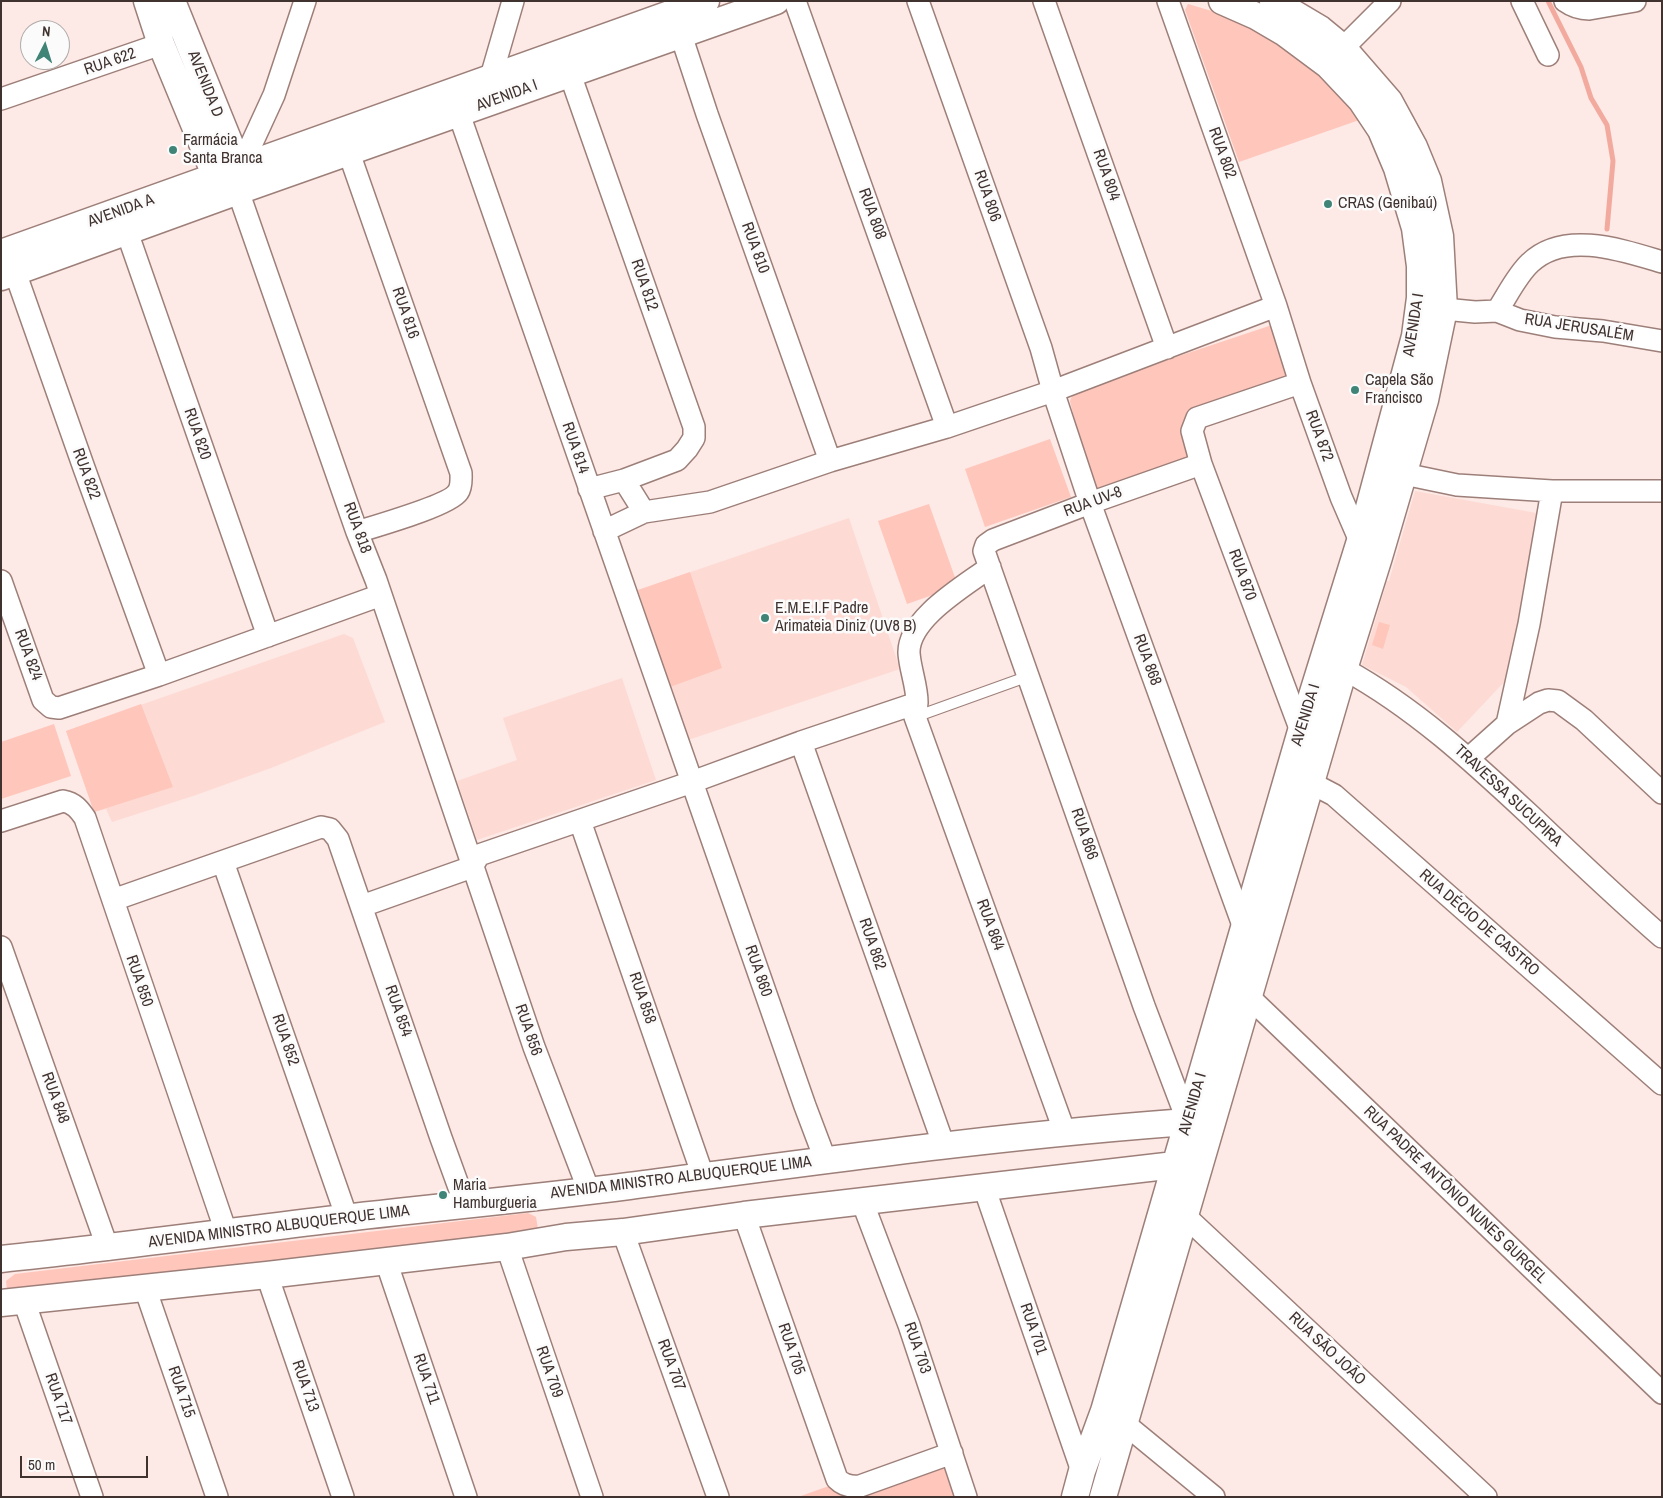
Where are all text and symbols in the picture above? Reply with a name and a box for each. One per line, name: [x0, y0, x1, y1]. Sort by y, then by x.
north arrow: [20, 20, 70, 70]
text: N: [41, 22, 51, 40]
street label: RUA 622: [82, 44, 138, 80]
street label: AVENIDA D: [183, 48, 227, 120]
street label: AVENIDA I: [474, 76, 540, 116]
street label: RUA 802: [1204, 125, 1240, 181]
place label: Farmácia Santa Branca: [183, 131, 263, 169]
marker: Farmácia Santa Branca: [167, 144, 179, 156]
street label: RUA 804: [1088, 147, 1124, 203]
street label: RUA 806: [969, 168, 1005, 224]
street label: RUA 808: [854, 186, 890, 242]
street label: AVENIDA A: [85, 190, 157, 232]
place label: CRAS (Genibaú): [1338, 194, 1437, 214]
marker: CRAS (Genibaú): [1322, 198, 1334, 210]
street label: RUA 810: [737, 220, 773, 276]
street label: RUA 812: [626, 257, 662, 313]
street label: RUA 816: [387, 285, 423, 341]
street label: AVENIDA I: [1400, 292, 1428, 358]
street label: RUA JERUSALÉM: [1523, 310, 1635, 346]
place label: Capela São Francisco: [1365, 371, 1434, 409]
marker: Capela São Francisco: [1349, 384, 1361, 396]
street label: RUA 820: [179, 406, 215, 462]
street label: RUA 872: [1301, 408, 1337, 464]
street label: RUA 814: [557, 420, 593, 476]
street label: RUA 822: [68, 446, 104, 502]
street label: RUA UV-8: [1061, 483, 1125, 521]
street label: RUA 818: [339, 500, 375, 556]
street label: RUA 870: [1224, 547, 1260, 603]
place label: E.M.E.I.F Padre Arimateia Diniz (UV8 B): [775, 599, 916, 637]
marker: E.M.E.I.F Padre Arimateia Diniz (UV8 B): [759, 612, 771, 624]
street label: RUA 824: [10, 627, 46, 683]
street label: RUA 868: [1129, 632, 1165, 688]
street label: AVENIDA I: [1287, 682, 1325, 748]
street label: TRAVESSA SUCUPIRA: [1450, 741, 1566, 851]
street label: RUA 866: [1066, 806, 1102, 862]
street label: RUA DÉCIO DE CASTRO: [1415, 866, 1543, 980]
street label: RUA 864: [972, 897, 1008, 953]
street label: RUA 862: [854, 916, 890, 972]
street label: RUA 860: [740, 943, 776, 999]
street label: RUA 850: [121, 953, 157, 1009]
street label: RUA 858: [624, 970, 660, 1026]
street label: RUA 854: [380, 983, 416, 1039]
street label: RUA 856: [510, 1002, 546, 1058]
street label: RUA 852: [267, 1012, 303, 1068]
street label: RUA 848: [37, 1070, 73, 1126]
street label: AVENIDA I: [1175, 1071, 1211, 1137]
street label: RUA PADRE ANTÔNIO NUNES GURGEL: [1359, 1102, 1551, 1288]
street label: AVENIDA MINISTRO ALBUQUERQUE LIMA: [549, 1152, 813, 1204]
place label: Maria Hamburgueria: [453, 1176, 537, 1214]
marker: Maria Hamburgueria: [437, 1189, 449, 1201]
street label: AVENIDA MINISTRO ALBUQUERQUE LIMA: [147, 1201, 411, 1253]
street label: RUA 701: [1015, 1301, 1051, 1357]
street label: RUA SÃO JOÃO: [1284, 1308, 1370, 1390]
street label: RUA 703: [899, 1320, 935, 1376]
street label: RUA 705: [773, 1321, 809, 1377]
street label: RUA 707: [653, 1337, 689, 1393]
street label: RUA 709: [531, 1344, 567, 1400]
street label: RUA 711: [408, 1351, 444, 1407]
street label: RUA 713: [287, 1358, 323, 1414]
street label: RUA 715: [163, 1364, 199, 1420]
street label: RUA 717: [40, 1371, 76, 1427]
scale bar: [22, 1446, 150, 1478]
text: 50 m: [28, 1454, 55, 1475]

